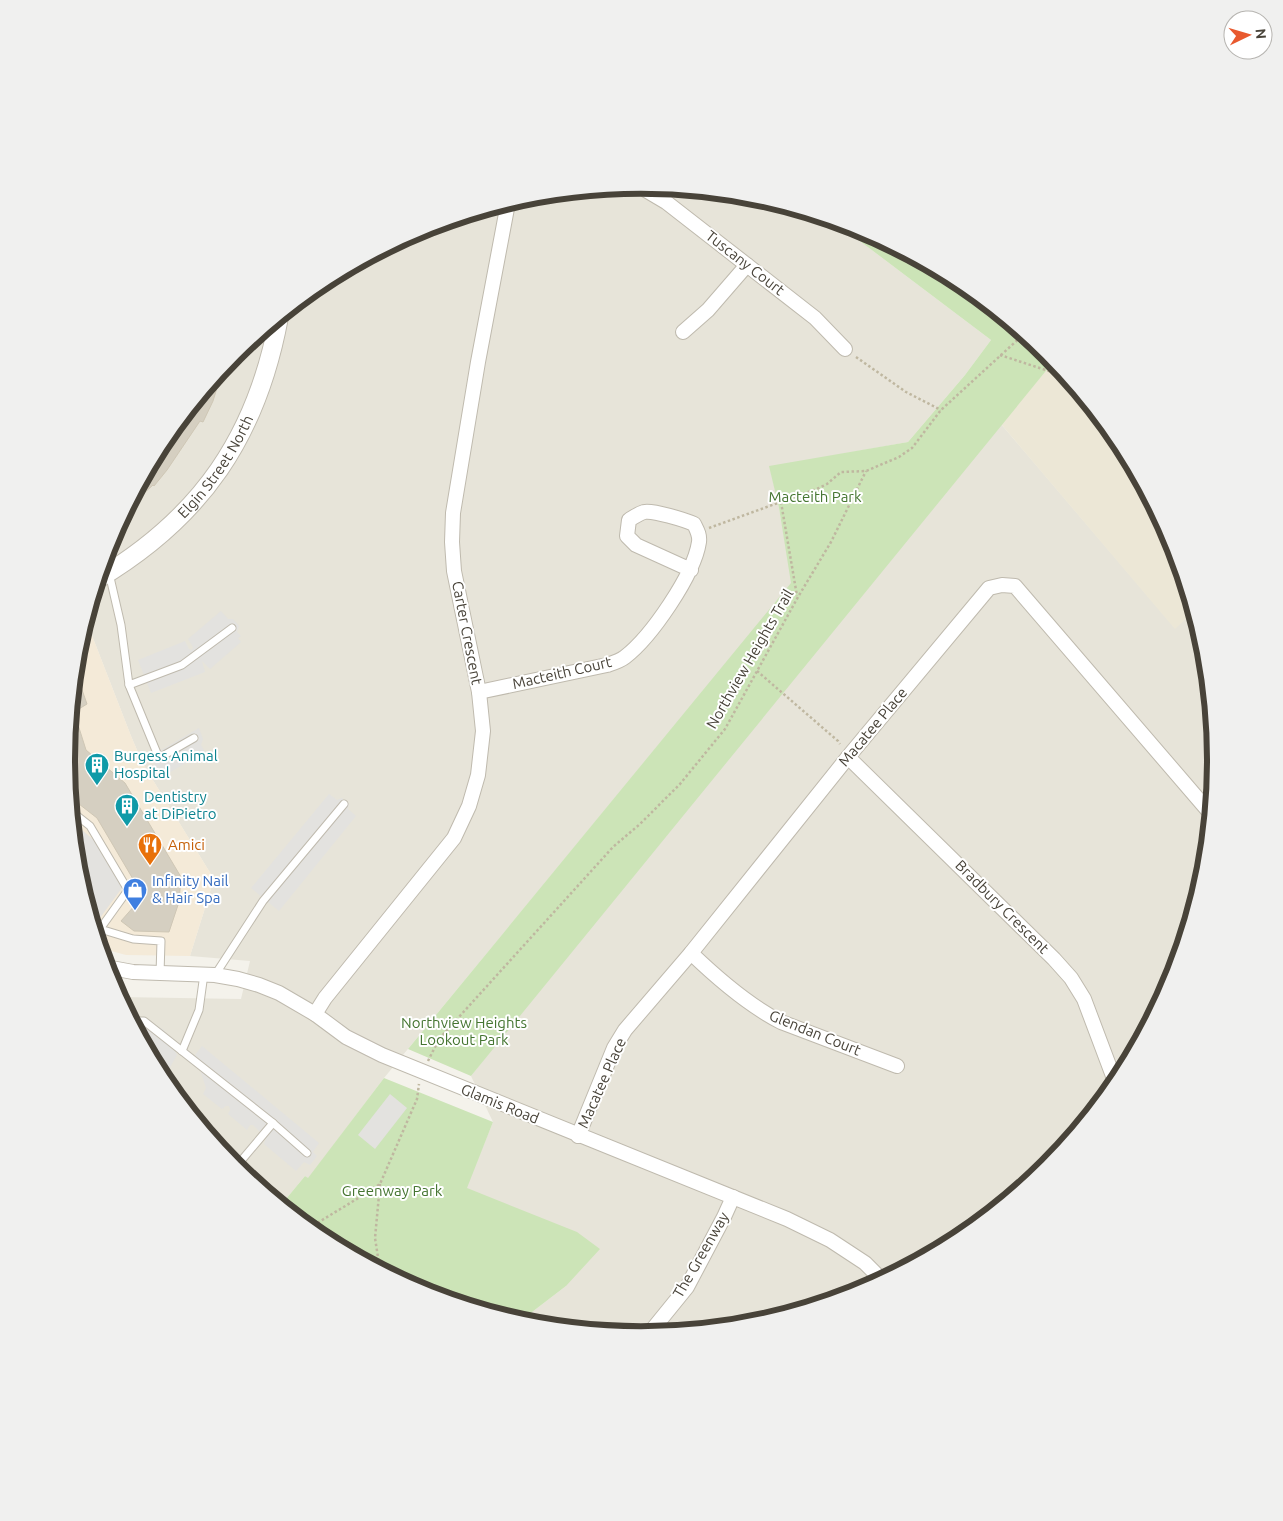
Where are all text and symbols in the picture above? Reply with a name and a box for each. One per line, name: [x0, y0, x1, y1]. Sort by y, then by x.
north arrow: [1223, 10, 1273, 60]
text: N: [1253, 28, 1269, 40]
street label: Tuscany Court: [703, 227, 788, 299]
street label: Elgin Street North: [174, 412, 256, 521]
park label: Macteith Park: [768, 488, 862, 505]
street label: Carter Crescent: [449, 580, 486, 686]
street label: Northview Heights Trail: [703, 586, 796, 731]
street label: Macteith Court: [511, 653, 613, 692]
street label: Macatee Place: [835, 684, 910, 769]
place label: Burgess Animal Hospital: [114, 747, 218, 781]
building icon: Burgess Animal Hospital: [84, 752, 110, 786]
place label: Dentistry at DiPietro: [144, 788, 217, 822]
building icon: Dentistry at DiPietro: [114, 793, 140, 827]
restaurant icon: Amici: [137, 832, 163, 866]
place label: Amici: [168, 836, 205, 853]
street label: Bradbury Crescent: [952, 856, 1053, 957]
place label: Infinity Nail & Hair Spa: [152, 872, 229, 906]
shop icon: Infinity Nail & Hair Spa: [122, 877, 148, 911]
street label: Glendan Court: [767, 1006, 864, 1059]
park label: Northview Heights Lookout Park: [401, 1014, 527, 1048]
street label: Macatee Place: [574, 1035, 629, 1131]
street label: Glamis Road: [459, 1080, 542, 1127]
park label: Greenway Park: [342, 1182, 443, 1199]
street label: The Greenway: [669, 1209, 732, 1301]

